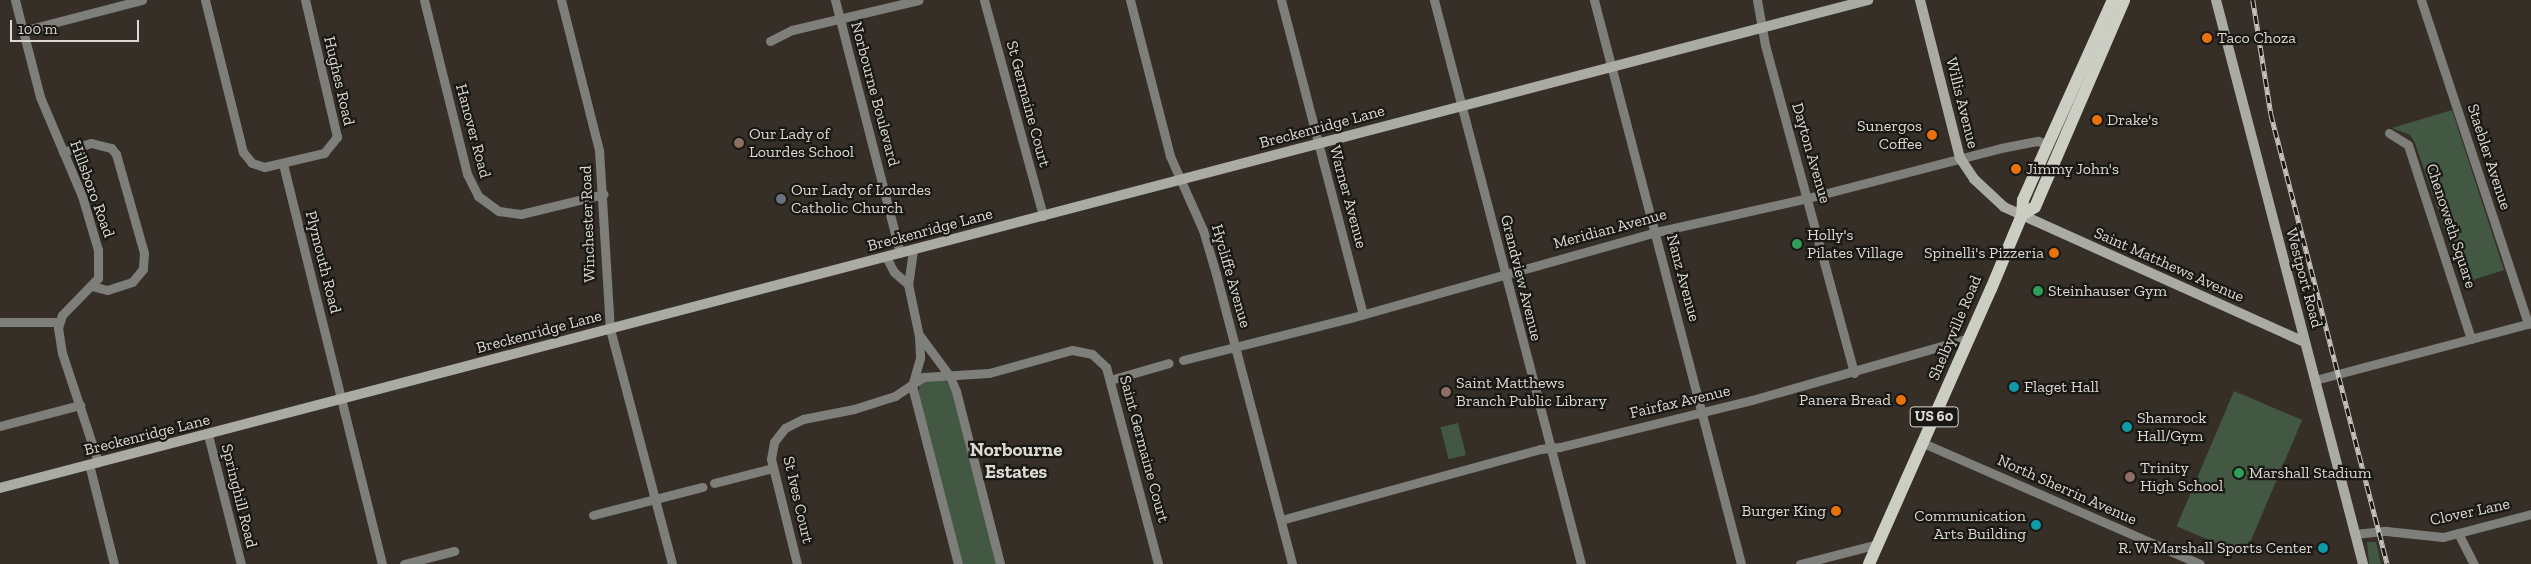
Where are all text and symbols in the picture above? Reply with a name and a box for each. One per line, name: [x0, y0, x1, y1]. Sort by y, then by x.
scale bar: [12, 10, 141, 42]
text: 100 m: [18, 20, 57, 38]
street label: Norbourne Boulevard: [846, 20, 904, 168]
place label: Taco Choza: [2217, 28, 2296, 48]
marker: Taco Choza: [2201, 32, 2213, 44]
street label: Hughes Road: [319, 34, 359, 128]
street label: St Germaine Court: [1002, 39, 1054, 169]
street label: Willis Avenue: [1941, 55, 1983, 151]
street label: Hanover Road: [451, 82, 495, 180]
street label: Dayton Avenue: [1787, 100, 1835, 206]
street label: Breckenridge Lane: [1257, 101, 1387, 153]
street label: Staebler Avenue: [2463, 101, 2515, 213]
place label: Drake's: [2107, 110, 2158, 130]
marker: Drake's: [2091, 114, 2103, 126]
place label: Sunergos Coffee: [1857, 116, 1922, 154]
place label: Our Lady of Lourdes School: [749, 124, 854, 162]
marker: Sunergos Coffee: [1926, 129, 1938, 141]
marker: Our Lady of Lourdes School: [733, 137, 745, 149]
street label: Hillsboro Road: [66, 138, 118, 240]
street label: Warner Avenue: [1325, 143, 1371, 251]
place label: Jimmy John's: [2026, 159, 2120, 179]
street label: Chenoweth Square: [2422, 161, 2480, 291]
marker: Jimmy John's: [2010, 163, 2022, 175]
street label: Winchester Road: [576, 165, 600, 283]
place label: Our Lady of Lourdes Catholic Church: [791, 180, 932, 218]
marker: Our Lady of Lourdes Catholic Church: [775, 193, 787, 205]
street label: Breckenridge Lane: [865, 204, 995, 256]
street label: Meridian Avenue: [1551, 205, 1669, 253]
street label: Plymouth Road: [301, 209, 345, 315]
street label: Grandview Avenue: [1496, 213, 1546, 343]
street label: Hycliffe Avenue: [1207, 222, 1255, 330]
street label: Saint Matthews Avenue: [2091, 223, 2247, 307]
place label: Holly's Pilates Village: [1807, 225, 1904, 263]
street label: Westport Road: [2281, 226, 2327, 330]
street label: Nanz Avenue: [1662, 232, 1704, 324]
marker: Holly's Pilates Village: [1791, 238, 1803, 250]
place label: Spinelli's Pizzeria: [1924, 243, 2044, 263]
marker: Spinelli's Pizzeria: [2048, 247, 2060, 259]
street label: Shelbyville Road: [1924, 273, 1986, 383]
place label: Steinhauser Gym: [2048, 281, 2167, 301]
marker: Steinhauser Gym: [2032, 285, 2044, 297]
street label: Breckenridge Lane: [474, 306, 604, 358]
street label: Saint Germaine Court: [1115, 373, 1173, 525]
place label: Saint Matthews Branch Public Library: [1456, 373, 1607, 411]
place label: Flaget Hall: [2024, 377, 2099, 397]
street label: Fairfax Avenue: [1628, 381, 1732, 423]
marker: Flaget Hall: [2008, 381, 2020, 393]
marker: Saint Matthews Branch Public Library: [1440, 386, 1452, 398]
place label: Panera Bread: [1799, 390, 1891, 410]
marker: Panera Bread: [1895, 394, 1907, 406]
road number: US 60: [1909, 404, 1959, 430]
place label: Shamrock Hall/Gym: [2137, 408, 2207, 446]
street label: Breckenridge Lane: [82, 410, 212, 460]
marker: Shamrock Hall/Gym: [2121, 421, 2133, 433]
district label: Norbourne Estates: [970, 439, 1062, 483]
street label: Springhill Road: [217, 442, 261, 550]
street label: North Sherrin Avenue: [1994, 450, 2140, 530]
street label: St Ives Court: [779, 455, 817, 545]
place label: Trinity High School: [2140, 458, 2223, 496]
place label: Marshall Stadium: [2249, 463, 2371, 483]
marker: Marshall Stadium: [2233, 467, 2245, 479]
marker: Trinity High School: [2124, 471, 2136, 483]
street label: Clover Lane: [2428, 494, 2512, 530]
place label: Burger King: [1741, 501, 1826, 521]
marker: Burger King: [1830, 505, 1842, 517]
place label: Communication Arts Building: [1914, 506, 2026, 544]
marker: Communication Arts Building: [2030, 519, 2042, 531]
place label: R. W Marshall Sports Center: [2117, 538, 2313, 558]
marker: R. W Marshall Sports Center: [2317, 542, 2329, 554]

